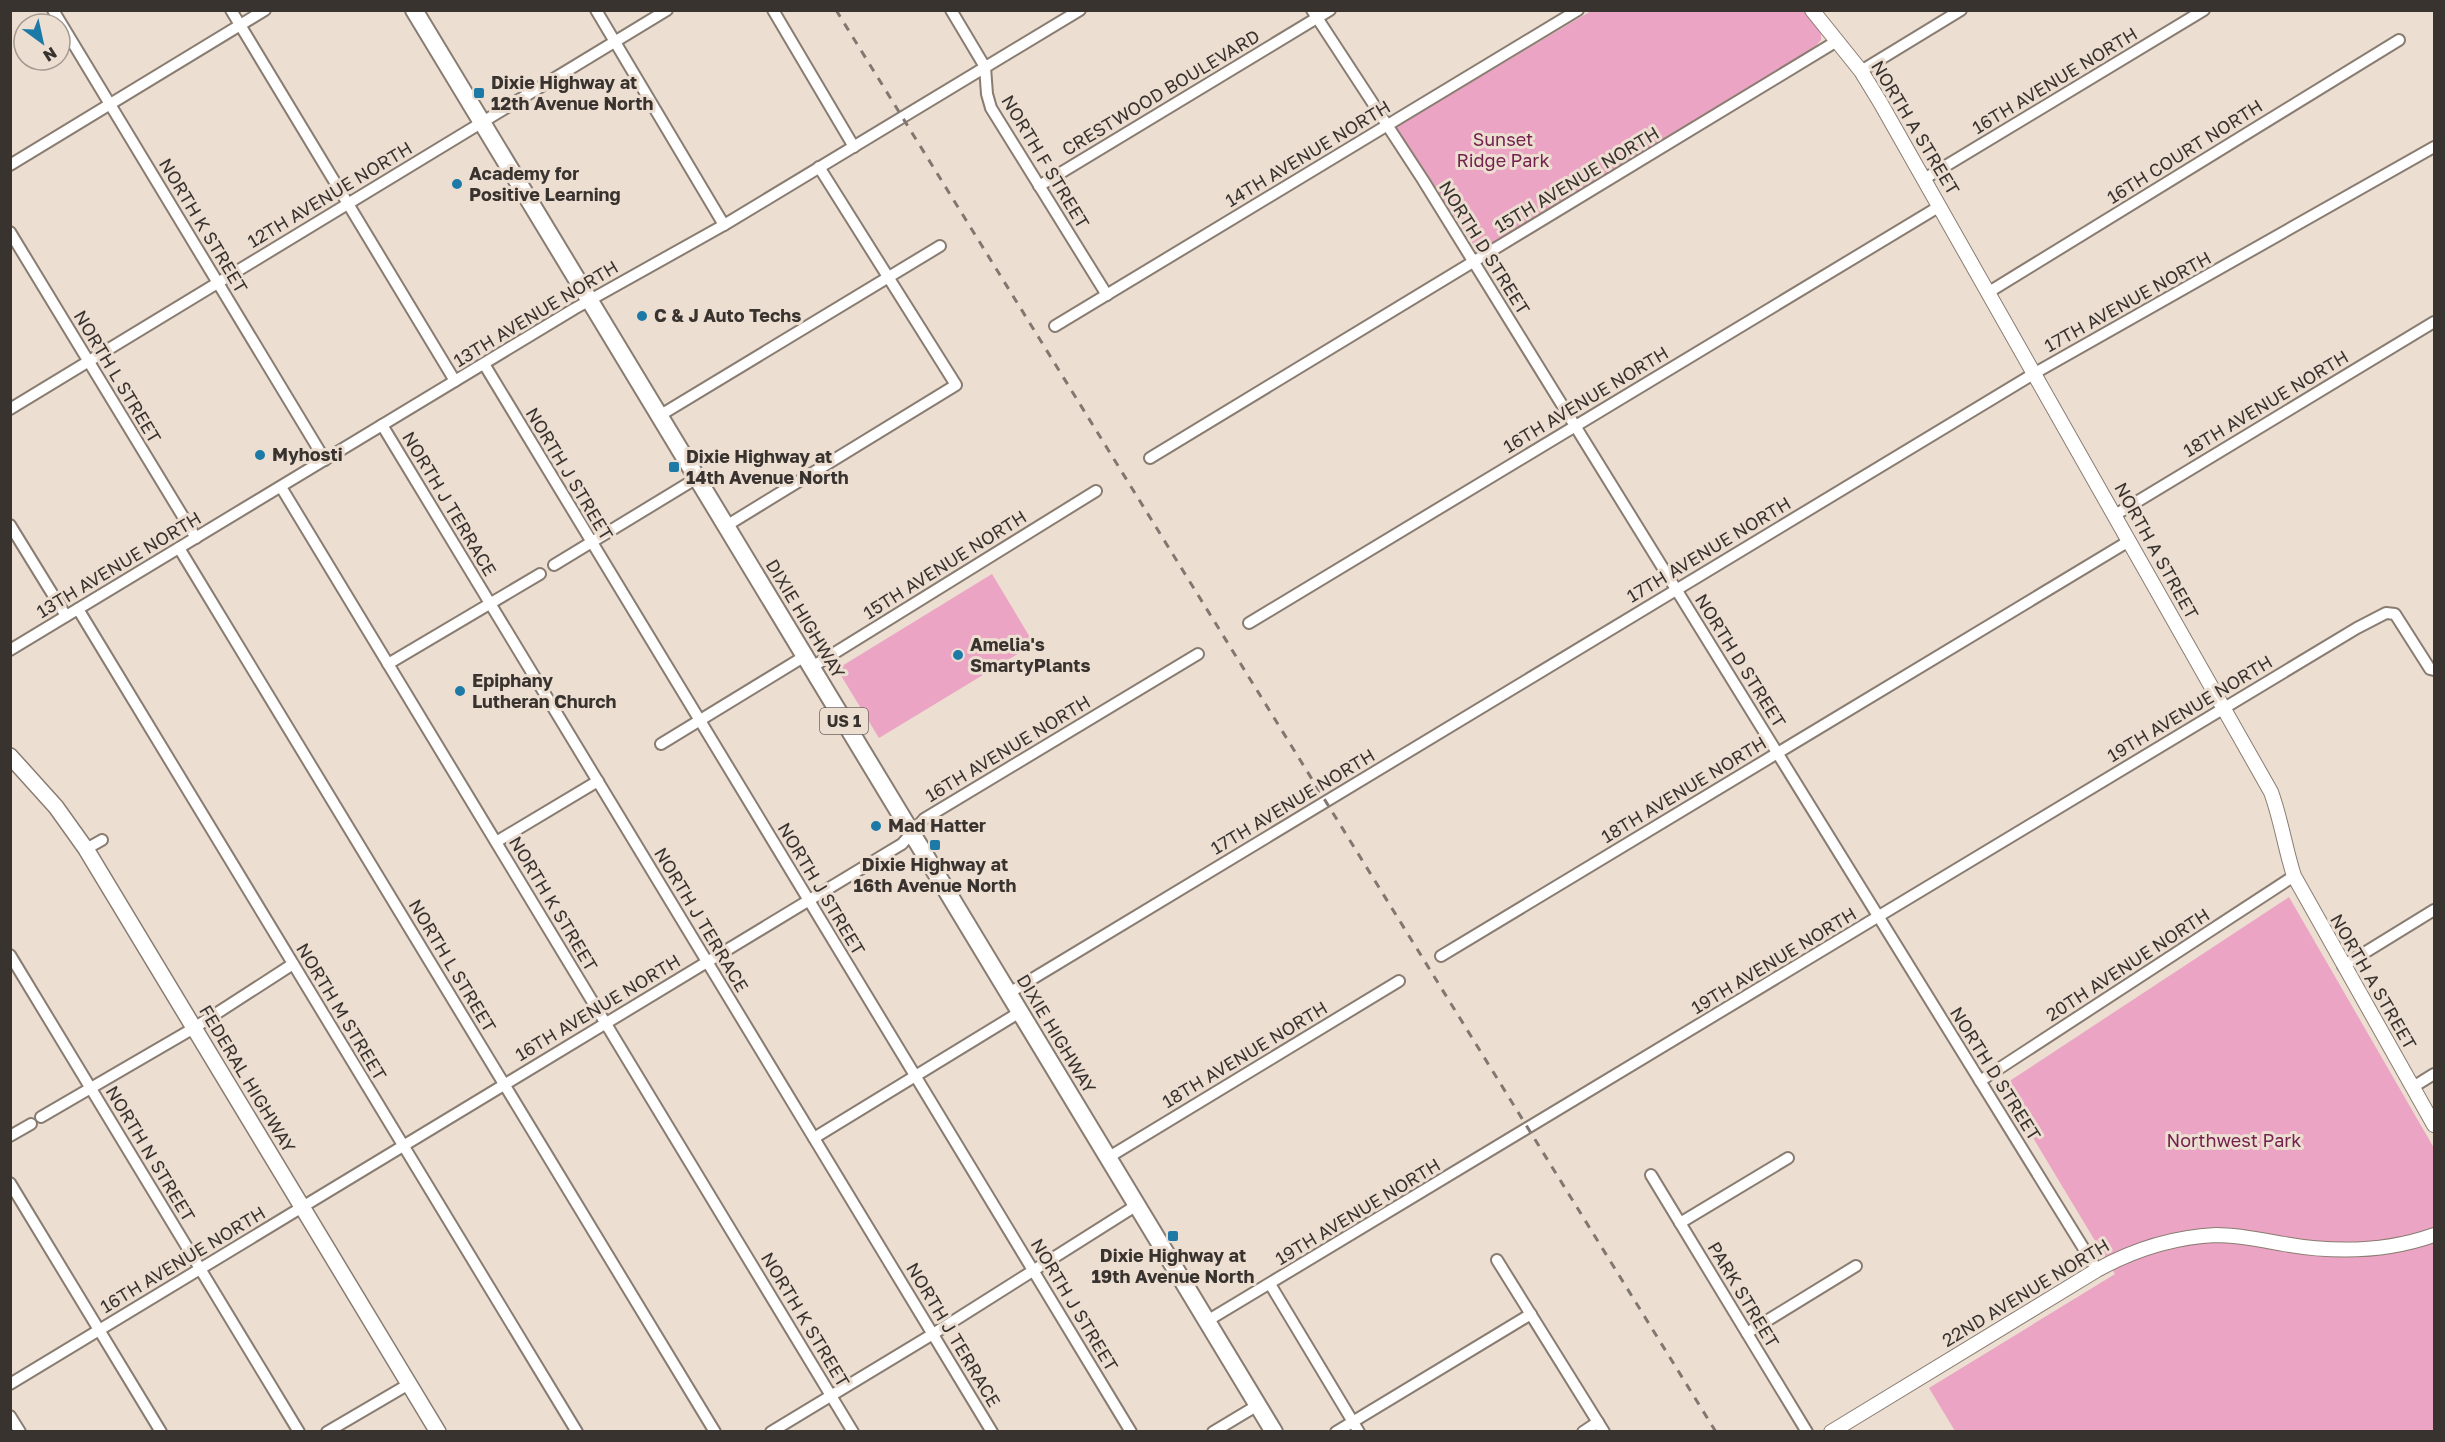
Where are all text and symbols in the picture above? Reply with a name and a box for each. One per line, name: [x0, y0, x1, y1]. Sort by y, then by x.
north arrow: [12, 12, 72, 72]
street label: 16TH AVENUE NORTH: [1968, 22, 2141, 138]
street label: CRESTWOOD BOULEVARD: [1058, 24, 1263, 160]
text: N: [40, 43, 61, 66]
street label: NORTH A STREET: [1867, 56, 1965, 199]
place label: Dixie Highway at 12th Avenue North: [491, 71, 653, 114]
marker: Dixie Highway at 12th Avenue North: [472, 86, 486, 100]
street label: NORTH F STREET: [997, 91, 1094, 232]
street label: 16TH COURT NORTH: [2103, 94, 2266, 208]
street label: 14TH AVENUE NORTH: [1221, 95, 1394, 211]
street label: 15TH AVENUE NORTH: [1490, 121, 1663, 237]
park label: Sunset Ridge Park: [1456, 128, 1550, 171]
street label: 12TH AVENUE NORTH: [243, 136, 416, 252]
street label: NORTH K STREET: [155, 154, 253, 297]
place label: Academy for Positive Learning: [469, 162, 621, 205]
marker: Academy for Positive Learning: [450, 177, 464, 191]
street label: NORTH D STREET: [1435, 177, 1535, 318]
street label: 17TH AVENUE NORTH: [2040, 246, 2215, 356]
street label: 13TH AVENUE NORTH: [449, 255, 622, 371]
place label: C & J Auto Techs: [654, 304, 801, 326]
street label: NORTH L STREET: [69, 306, 166, 447]
marker: C & J Auto Techs: [635, 309, 649, 323]
street label: 16TH AVENUE NORTH: [1499, 341, 1672, 457]
street label: 18TH AVENUE NORTH: [2179, 345, 2352, 461]
street label: NORTH J STREET: [522, 403, 618, 544]
street label: NORTH J TERRACE: [398, 427, 502, 580]
place label: Myhosti: [272, 443, 343, 465]
place label: Dixie Highway at 14th Avenue North: [686, 445, 849, 488]
marker: Myhosti: [253, 448, 267, 462]
marker: Dixie Highway at 14th Avenue North: [667, 460, 681, 474]
street label: NORTH A STREET: [2110, 478, 2204, 623]
street label: 17TH AVENUE NORTH: [1623, 491, 1794, 607]
street label: 15TH AVENUE NORTH: [859, 505, 1030, 623]
street label: 13TH AVENUE NORTH: [32, 506, 205, 622]
street label: DIXIE HIGHWAY: [762, 555, 850, 682]
street label: NORTH D STREET: [1691, 590, 1791, 731]
place label: Amelia's SmartyPlants: [970, 633, 1091, 676]
marker: Amelia's SmartyPlants: [951, 648, 965, 662]
street label: 19TH AVENUE NORTH: [2103, 650, 2276, 766]
place label: Epiphany Lutheran Church: [472, 669, 617, 712]
marker: Epiphany Lutheran Church: [453, 684, 467, 698]
street label: 16TH AVENUE NORTH: [921, 690, 1094, 806]
road number: US 1: [820, 708, 868, 734]
street label: 18TH AVENUE NORTH: [1597, 731, 1770, 847]
street label: 17TH AVENUE NORTH: [1207, 743, 1378, 859]
place label: Mad Hatter: [888, 814, 986, 836]
street label: NORTH J STREET: [774, 818, 870, 959]
marker: Mad Hatter: [869, 819, 883, 833]
street label: NORTH K STREET: [505, 832, 603, 975]
marker: Dixie Highway at 16th Avenue North: [928, 838, 942, 852]
street label: NORTH J TERRACE: [650, 843, 754, 996]
place label: Dixie Highway at 16th Avenue North: [854, 853, 1017, 896]
street label: NORTH L STREET: [404, 895, 501, 1036]
street label: 19TH AVENUE NORTH: [1687, 902, 1860, 1018]
street label: 20TH AVENUE NORTH: [2042, 903, 2213, 1025]
street label: NORTH A STREET: [2326, 910, 2422, 1053]
street label: NORTH M STREET: [292, 939, 392, 1084]
street label: 16TH AVENUE NORTH: [511, 949, 684, 1065]
street label: DIXIE HIGHWAY: [1013, 970, 1101, 1097]
street label: 18TH AVENUE NORTH: [1158, 996, 1331, 1112]
street label: FEDERAL HIGHWAY: [195, 1001, 301, 1157]
street label: NORTH D STREET: [1946, 1003, 2046, 1144]
street label: NORTH N STREET: [102, 1082, 200, 1225]
park label: Northwest Park: [2167, 1129, 2302, 1151]
street label: 19TH AVENUE NORTH: [1271, 1153, 1444, 1269]
street label: 16TH AVENUE NORTH: [96, 1201, 269, 1317]
marker: Dixie Highway at 19th Avenue North: [1166, 1229, 1180, 1243]
street label: 22ND AVENUE NORTH: [1938, 1233, 2113, 1351]
street label: NORTH J STREET: [1027, 1234, 1123, 1375]
street label: PARK STREET: [1704, 1238, 1784, 1351]
place label: Dixie Highway at 19th Avenue North: [1092, 1244, 1255, 1287]
street label: NORTH K STREET: [757, 1248, 855, 1391]
street label: NORTH J TERRACE: [902, 1258, 1006, 1411]

